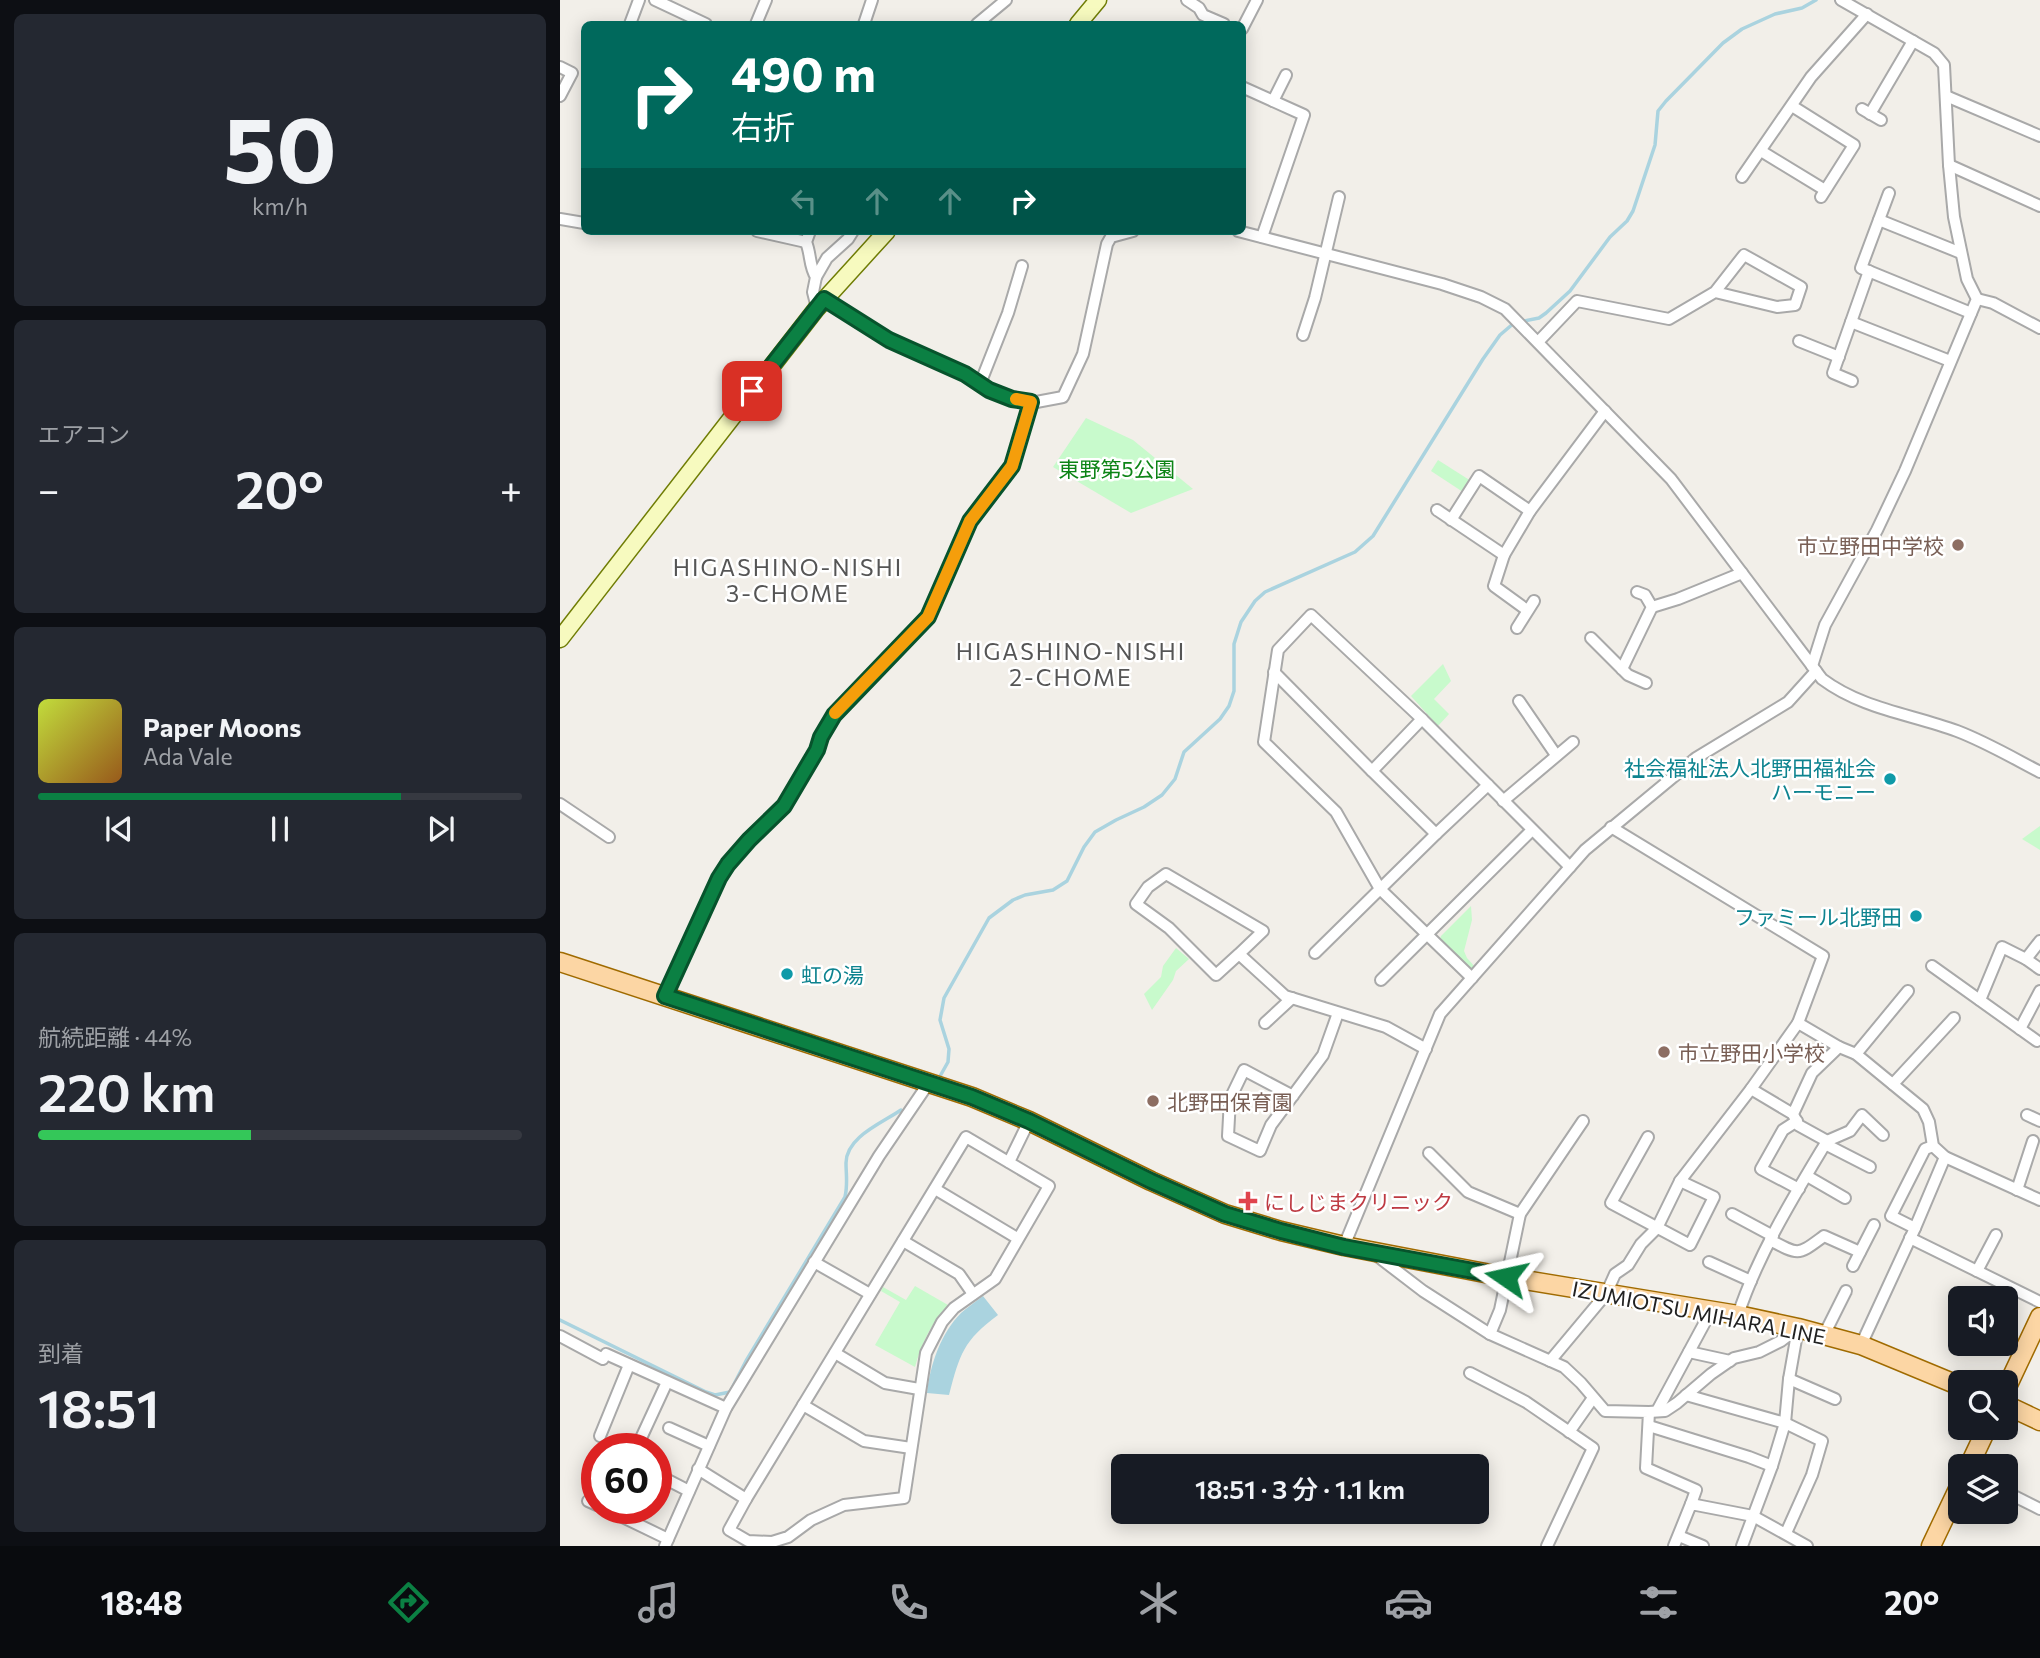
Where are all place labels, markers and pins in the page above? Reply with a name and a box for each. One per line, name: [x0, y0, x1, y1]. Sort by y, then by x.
pin: [722, 361, 782, 421]
place label: 市立野田中学校: [1797, 533, 1944, 558]
marker: 市立野田中学校: [1950, 537, 1966, 553]
place label: 社会福祉法人北野田福祉会 ハーモニー: [1624, 755, 1876, 804]
marker: 社会福祉法人北野田福祉会 ハーモニー: [1882, 771, 1898, 787]
place label: ファミール北野田: [1734, 904, 1902, 929]
marker: ファミール北野田: [1908, 908, 1924, 924]
place label: 虹の湯: [801, 962, 864, 987]
marker: 虹の湯: [779, 966, 795, 982]
place label: 市立野田小学校: [1678, 1040, 1825, 1065]
marker: 市立野田小学校: [1656, 1044, 1672, 1060]
place label: 北野田保育園: [1167, 1089, 1293, 1114]
marker: 北野田保育園: [1145, 1093, 1161, 1109]
place label: にしじまクリニック: [1264, 1189, 1453, 1214]
marker: にしじまクリニック: [1238, 1191, 1258, 1211]

